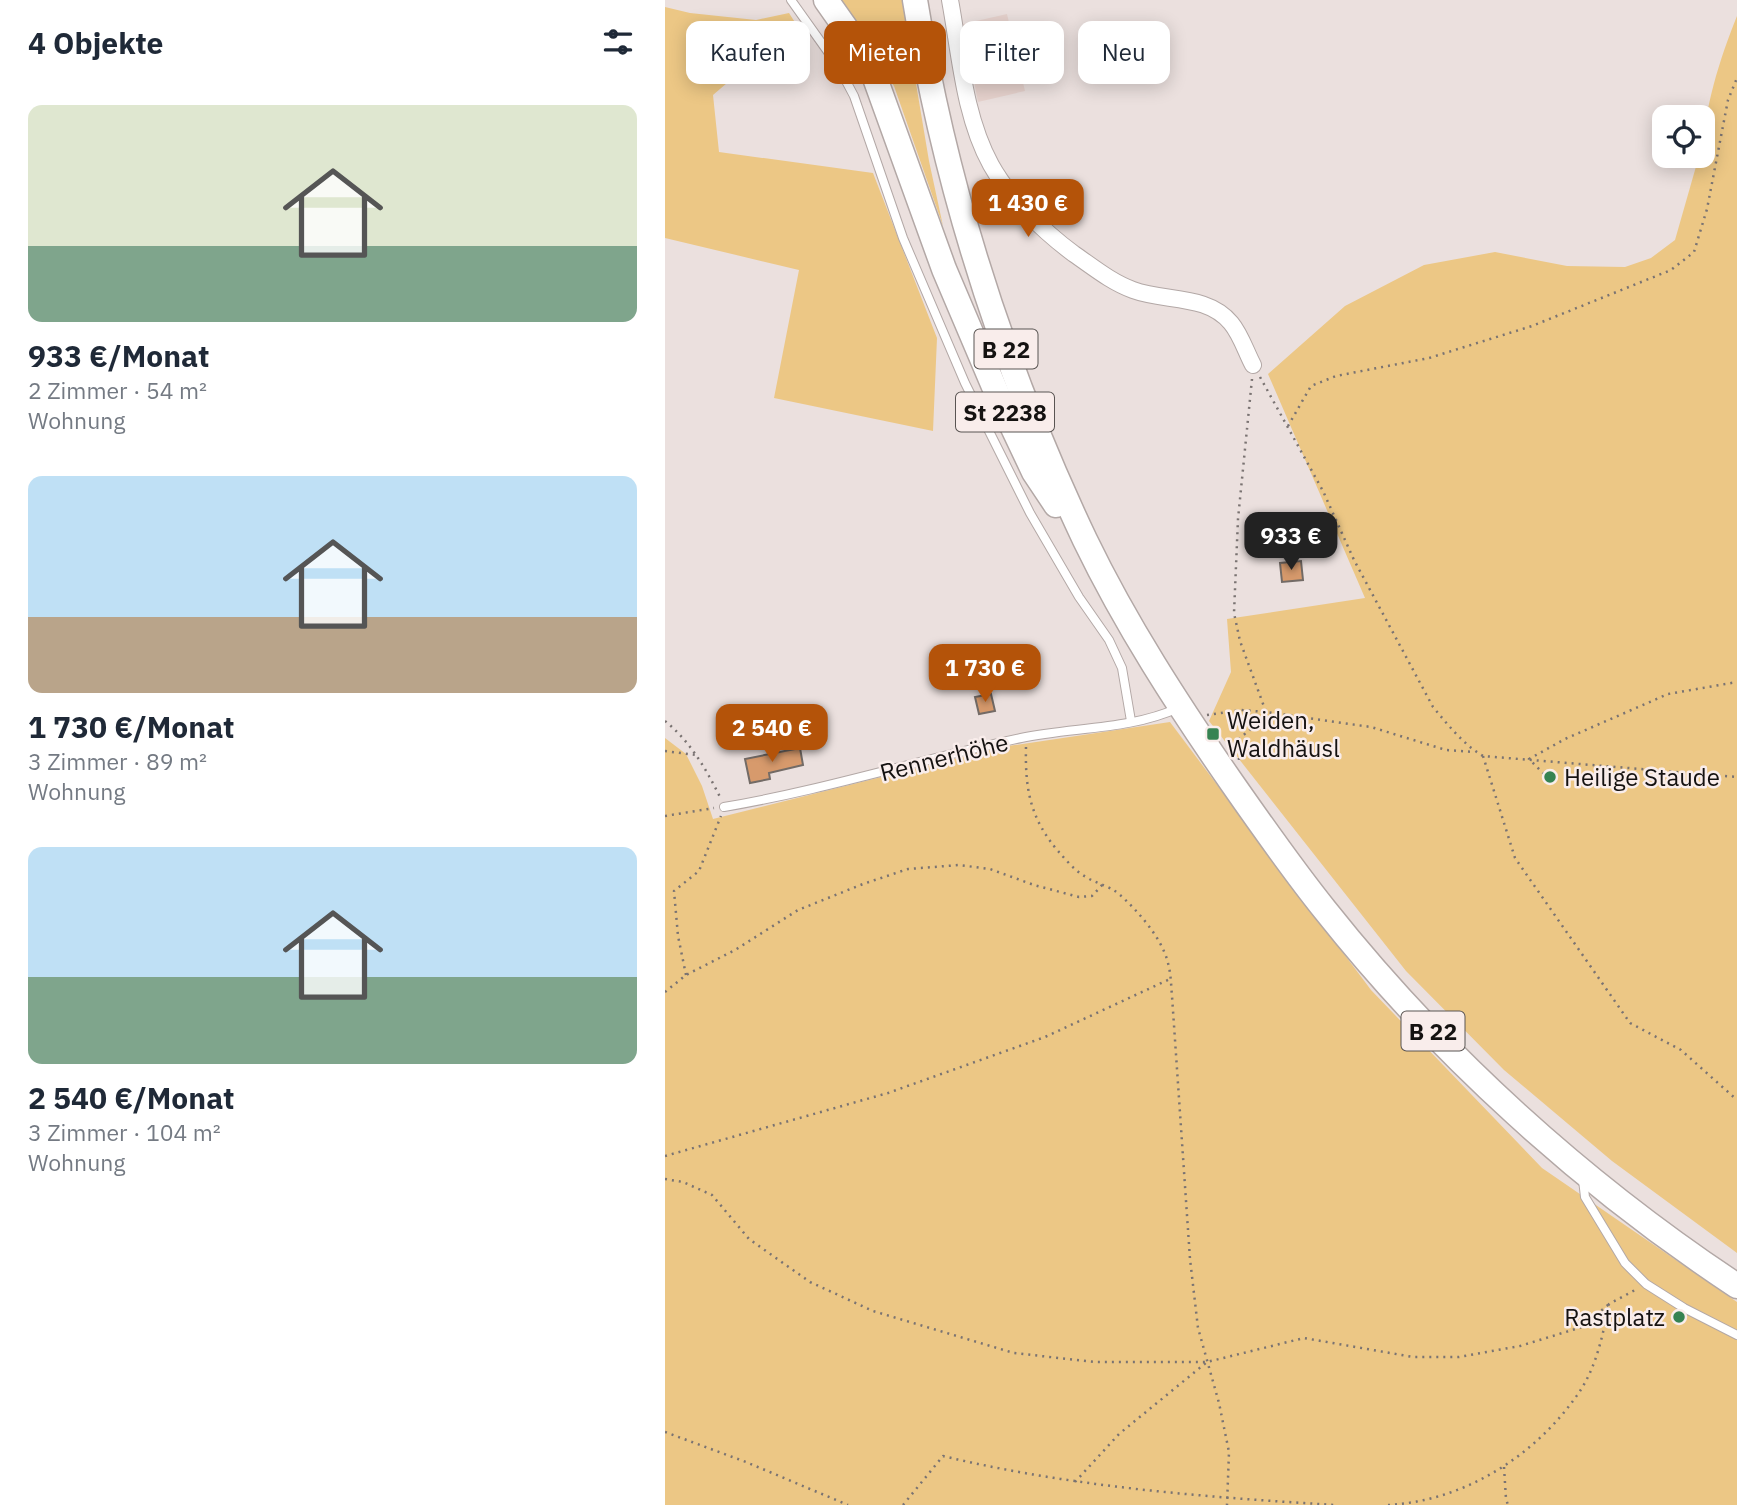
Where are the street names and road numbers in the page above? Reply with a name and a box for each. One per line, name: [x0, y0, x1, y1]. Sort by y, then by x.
road number: B 22: [975, 330, 1037, 368]
road number: St 2238: [956, 392, 1054, 432]
street label: Rennerhöhe: [876, 726, 1012, 788]
road number: B 22: [1401, 1012, 1465, 1050]

